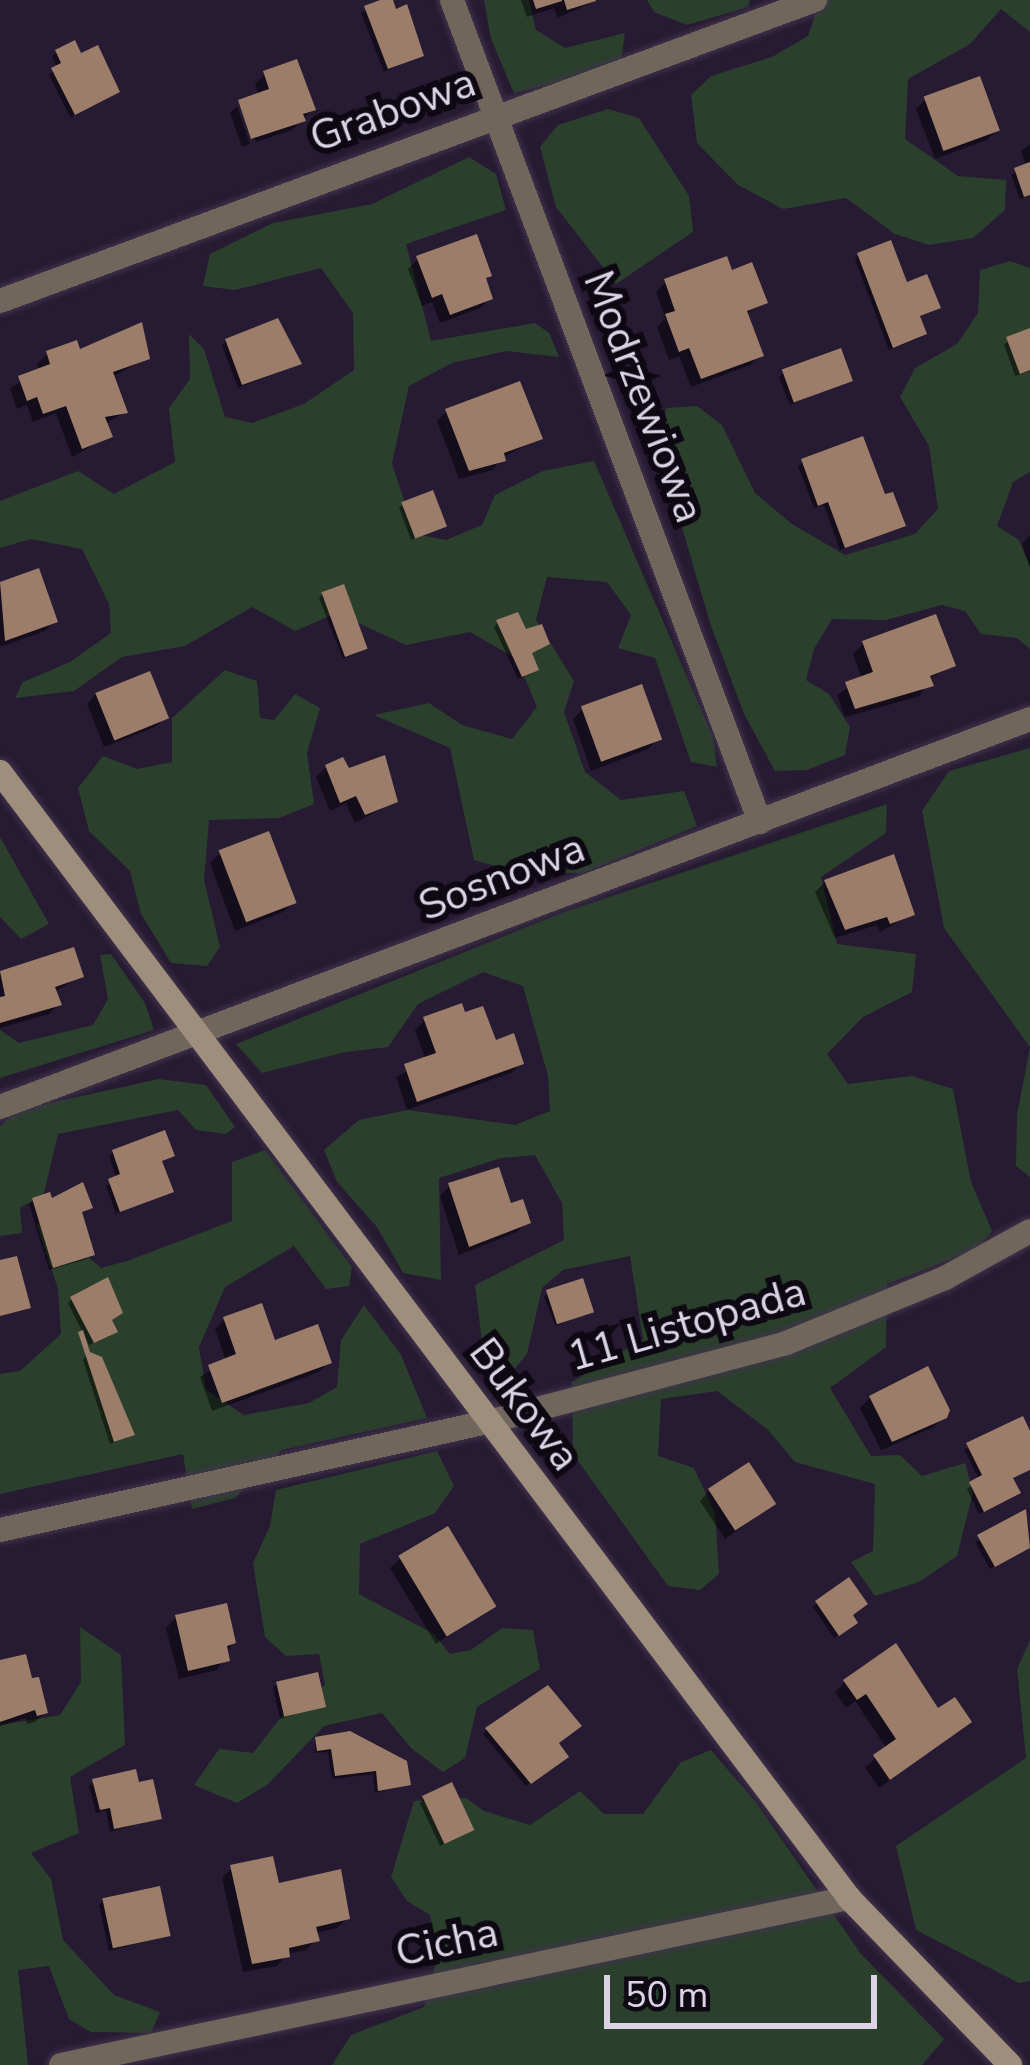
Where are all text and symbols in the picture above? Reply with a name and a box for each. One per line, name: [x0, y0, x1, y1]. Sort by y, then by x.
street label: Grabowa: [303, 58, 483, 164]
street label: Modrzewiowa: [572, 264, 714, 530]
street label: Sosnowa: [412, 823, 592, 933]
street label: 11 Listopada: [562, 1267, 812, 1383]
street label: Bukowa: [458, 1329, 590, 1481]
street label: Cicha: [391, 1908, 503, 1978]
scale bar: [610, 1951, 883, 2025]
text: 50 m: [625, 1971, 708, 2020]

